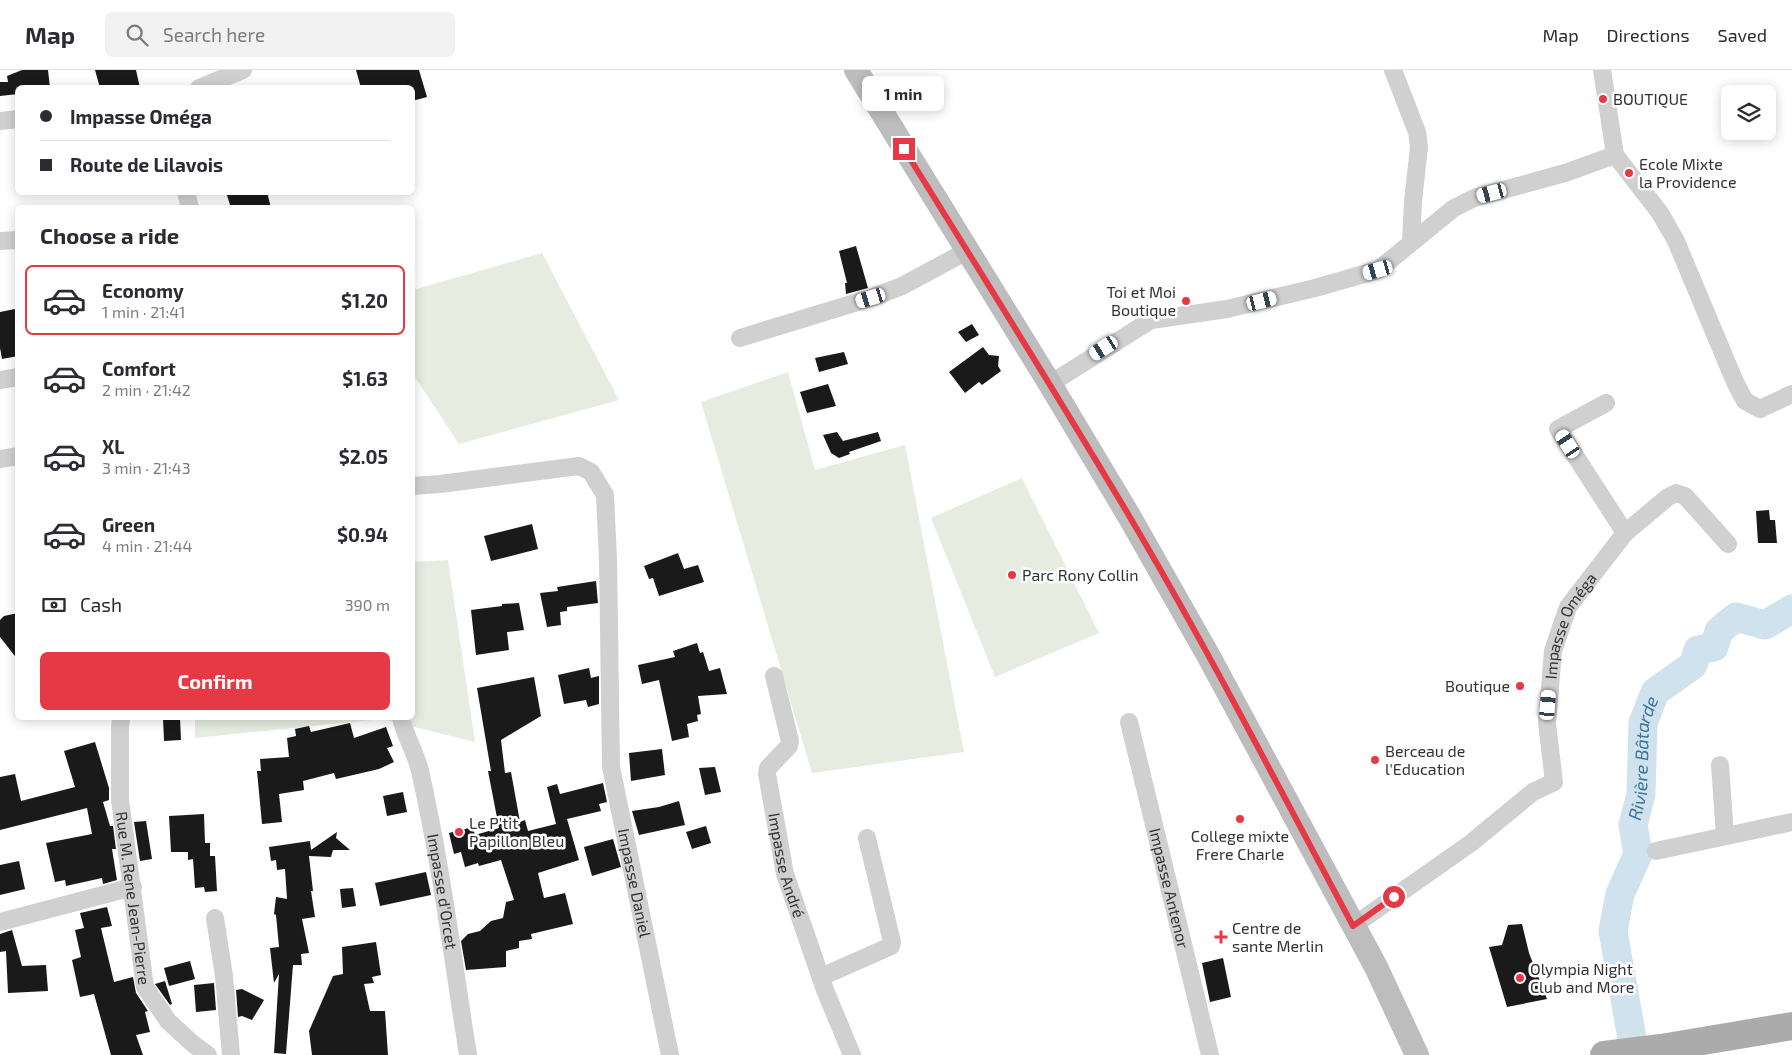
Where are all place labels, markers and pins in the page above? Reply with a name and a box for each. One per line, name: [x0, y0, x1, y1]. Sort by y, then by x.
place label: BOUTIQUE: [1613, 89, 1688, 109]
marker: BOUTIQUE: [1597, 93, 1609, 105]
place label: Ecole Mixte la Providence: [1639, 154, 1737, 191]
marker: Ecole Mixte la Providence: [1623, 167, 1635, 179]
place label: Toi et Moi Boutique: [1107, 282, 1176, 319]
marker: Toi et Moi Boutique: [1180, 295, 1192, 307]
place label: Parc Rony Collin: [1022, 565, 1139, 584]
marker: Parc Rony Collin: [1006, 569, 1018, 581]
place label: Boutique: [1445, 676, 1510, 695]
marker: Boutique: [1514, 680, 1526, 692]
place label: Berceau de l'Education: [1385, 741, 1465, 778]
marker: Berceau de l'Education: [1369, 754, 1381, 766]
place label: Le P'tit Papillon Bleu: [469, 813, 564, 850]
marker: College mixte Frere Charle: [1234, 813, 1246, 825]
marker: Le P'tit Papillon Bleu: [453, 826, 465, 838]
place label: College mixte Frere Charle: [1191, 826, 1289, 863]
place label: Centre de sante Merlin: [1232, 918, 1324, 955]
marker: Centre de sante Merlin: [1214, 930, 1228, 944]
place label: Olympia Night Club and More: [1530, 959, 1634, 996]
marker: Olympia Night Club and More: [1514, 972, 1526, 984]

